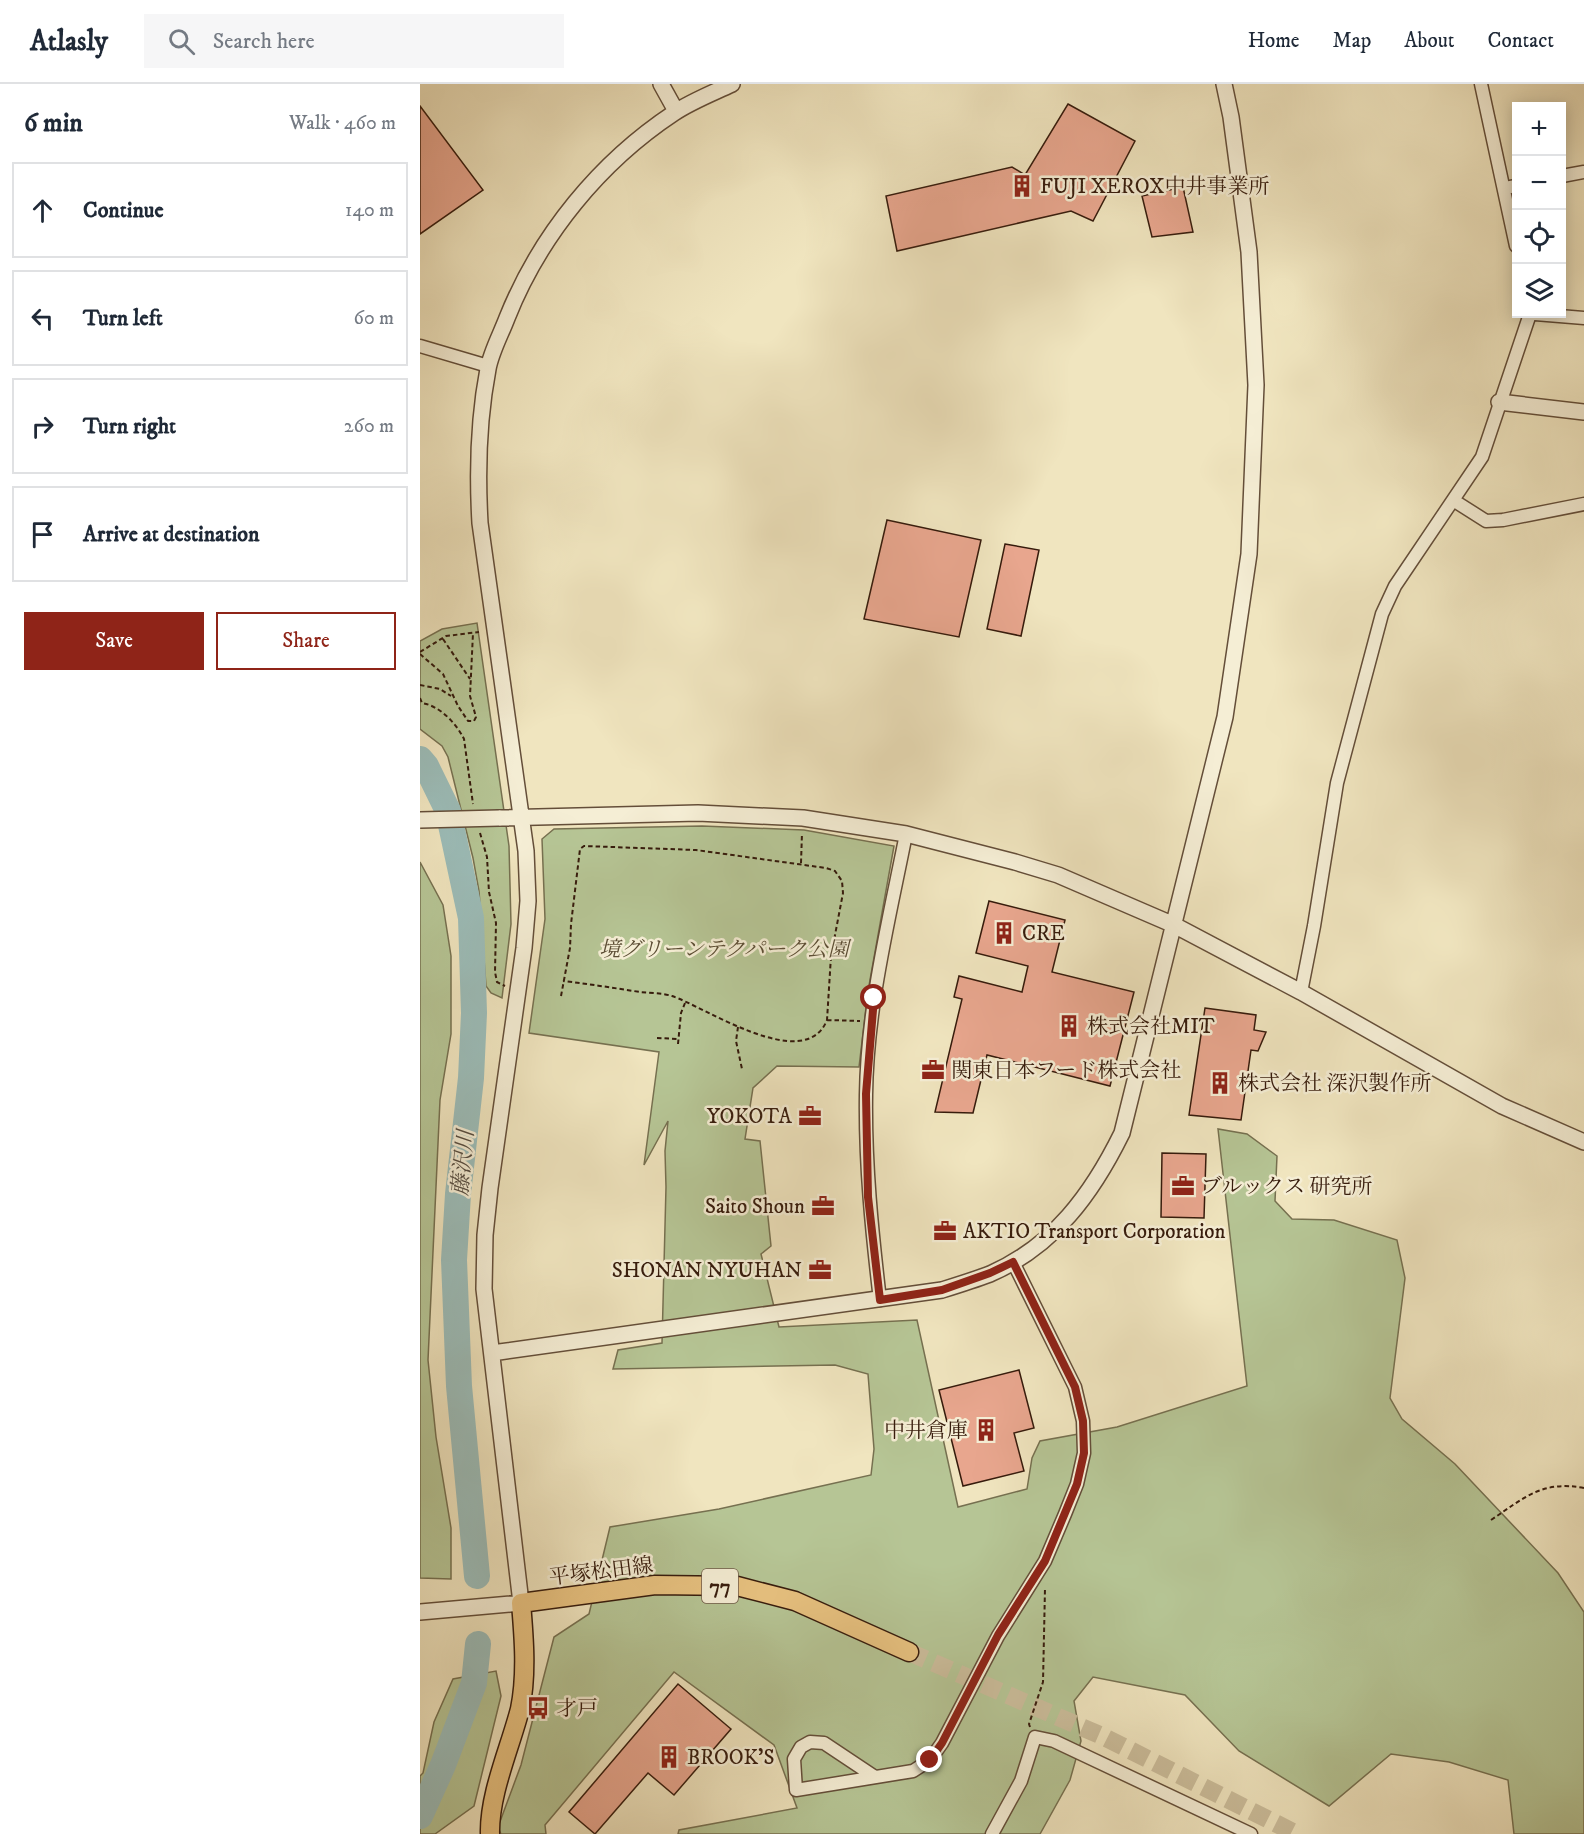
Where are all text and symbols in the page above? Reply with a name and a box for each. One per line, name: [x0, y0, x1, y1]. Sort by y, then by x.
search box: [144, 14, 564, 68]
text: Atlasly: [30, 24, 108, 59]
icon: search: [165, 25, 198, 58]
text: Search here: [213, 28, 315, 55]
text: Home: [1248, 28, 1300, 54]
text: Map: [1333, 28, 1371, 54]
text: About: [1404, 28, 1455, 54]
text: Contact: [1488, 28, 1554, 54]
map controls: [1512, 102, 1566, 318]
button: +: [1512, 102, 1566, 156]
text: 6 min: [24, 107, 83, 140]
text: Walk · 460 m: [289, 111, 396, 136]
button: −: [1512, 156, 1566, 210]
building icon: FUJI XEROX中井事業所: [1009, 173, 1035, 199]
place label: FUJI XEROX中井事業所: [1040, 174, 1269, 200]
icon: ahead: [26, 194, 59, 227]
text: Continue: [83, 197, 164, 224]
text: 140 m: [345, 198, 394, 223]
button: locate: [1512, 210, 1566, 264]
button: layers: [1512, 264, 1566, 318]
icon: left: [26, 302, 59, 335]
text: Turn left: [83, 305, 163, 332]
text: 60 m: [354, 306, 394, 331]
icon: right: [26, 410, 59, 443]
text: Turn right: [83, 413, 176, 440]
text: 260 m: [344, 414, 394, 439]
icon: arrive: [26, 518, 59, 551]
text: Arrive at destination: [83, 521, 260, 548]
button: Save: [24, 612, 204, 670]
button: Share: [216, 612, 396, 670]
building icon: CRE: [991, 920, 1017, 946]
place label: CRE: [1022, 921, 1065, 947]
park label: 境グリーンテクパーク公園: [599, 937, 852, 963]
route start: [860, 984, 886, 1010]
building icon: 株式会社MIT: [1056, 1013, 1082, 1039]
place label: 株式会社MIT: [1087, 1014, 1215, 1040]
office icon: 関東日本フード株式会社: [920, 1057, 946, 1083]
place label: 関東日本フード株式会社: [951, 1058, 1181, 1084]
building icon: 株式会社 深沢製作所: [1207, 1070, 1233, 1096]
place label: 株式会社 深沢製作所: [1238, 1071, 1432, 1097]
office icon: YOKOTA: [797, 1103, 823, 1129]
place label: YOKOTA: [707, 1104, 793, 1130]
water label: 藤沢川: [447, 1127, 480, 1197]
office icon: ブルックス 研究所: [1170, 1173, 1196, 1199]
place label: ブルックス 研究所: [1201, 1174, 1372, 1200]
office icon: Saito Shoun: [810, 1193, 836, 1219]
place label: Saito Shoun: [705, 1194, 805, 1220]
office icon: AKTIO Transport Corporation: [932, 1218, 958, 1244]
place label: AKTIO Transport Corporation: [963, 1219, 1226, 1245]
office icon: SHONAN NYUHAN: [807, 1257, 833, 1283]
place label: SHONAN NYUHAN: [612, 1258, 802, 1284]
building icon: 中井倉庫: [973, 1417, 999, 1443]
place label: 中井倉庫: [884, 1418, 968, 1444]
street label: 平塚松田線: [547, 1553, 655, 1591]
road number: 77: [702, 1569, 738, 1603]
bus stop icon: 才戸: [525, 1695, 551, 1721]
place label: 才戸: [556, 1696, 598, 1722]
building icon: BROOK'S: [656, 1744, 682, 1770]
place label: BROOK'S: [687, 1745, 774, 1771]
route end: [916, 1746, 942, 1772]

